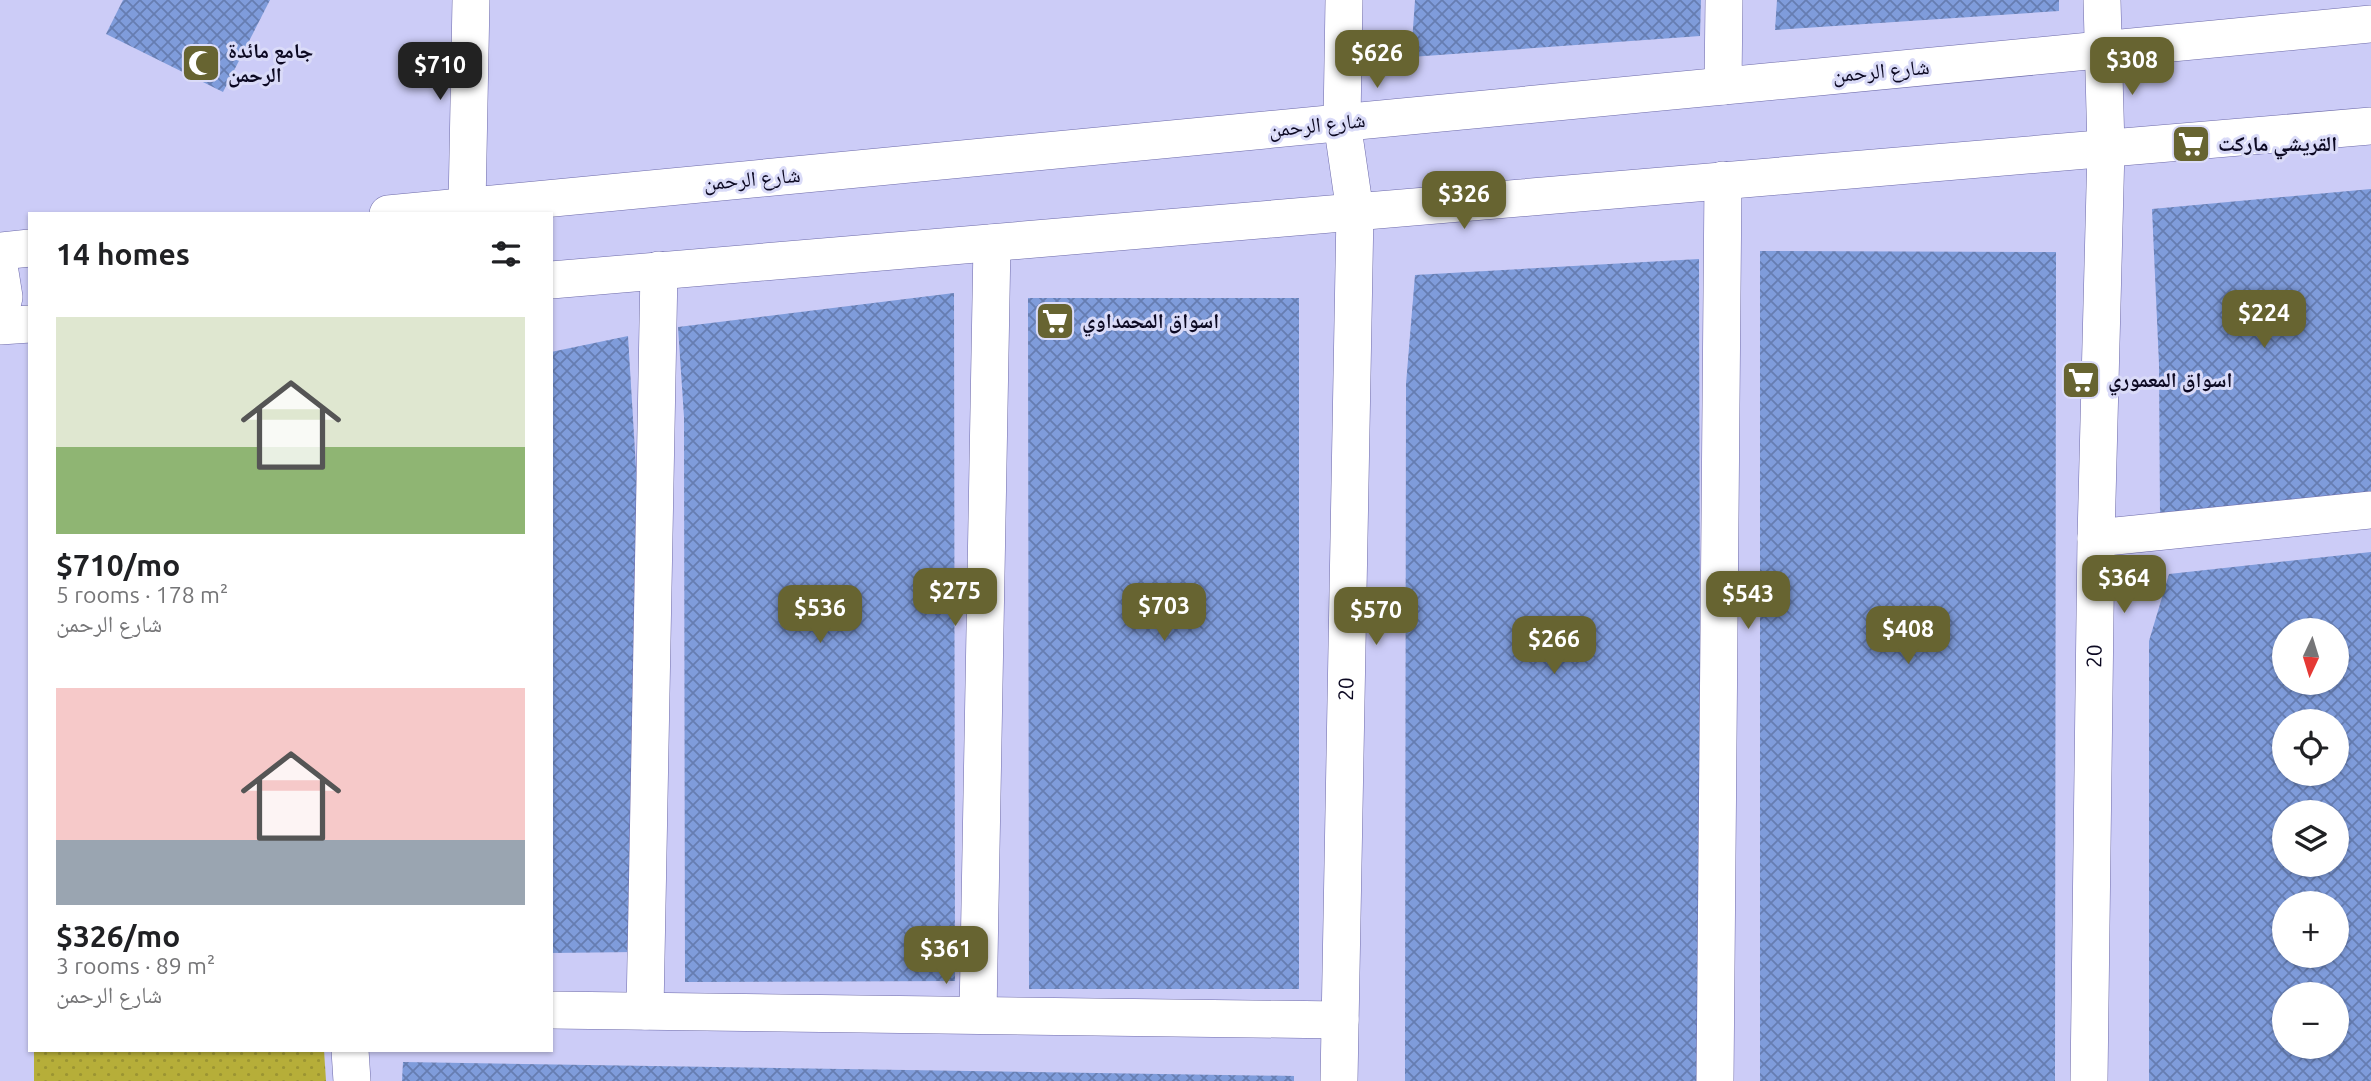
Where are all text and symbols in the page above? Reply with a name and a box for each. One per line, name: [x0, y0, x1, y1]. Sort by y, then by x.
pin: $626: [1336, 31, 1418, 90]
place label: جامع مائدة الرحمن: [228, 38, 313, 88]
pin: $308: [2091, 38, 2173, 97]
text: $626: [1351, 40, 1403, 65]
mosque icon: جامع مائدة الرحمن: [180, 42, 222, 84]
pin: $710: [399, 42, 481, 102]
text: $308: [2106, 47, 2158, 72]
text: $710: [414, 52, 466, 77]
street label: شارع الرحمن: [1832, 54, 1930, 88]
street label: شارع الرحمن: [1267, 107, 1367, 143]
supermarket icon: القريشي ماركت: [2170, 123, 2212, 165]
place label: القريشي ماركت: [2218, 131, 2337, 160]
street label: شارع الرحمن: [703, 162, 801, 196]
pin: $326: [1423, 172, 1505, 231]
text: $326: [1438, 181, 1490, 206]
icon: filters: [487, 235, 525, 273]
text: 14 homes: [56, 237, 190, 271]
pin: $224: [2223, 290, 2305, 350]
supermarket icon: اسواق المحمداوي: [1034, 300, 1076, 342]
text: $224: [2238, 300, 2290, 325]
place label: اسواق المحمداوي: [1082, 308, 1219, 337]
supermarket icon: اسواق المعموري: [2060, 359, 2102, 401]
icon: home: [228, 362, 354, 488]
place label: اسواق المعموري: [2108, 367, 2232, 396]
text: $710/mo: [56, 548, 180, 582]
pin: $364: [2083, 556, 2165, 615]
text: $364: [2098, 565, 2150, 590]
pin: $275: [914, 568, 996, 628]
pin: $543: [1707, 572, 1789, 631]
text: $275: [929, 578, 981, 603]
text: $543: [1722, 581, 1774, 606]
text: 5 rooms · 178 m²: [56, 582, 228, 607]
pin: $703: [1123, 584, 1205, 643]
pin: $536: [779, 586, 861, 645]
pin: $570: [1335, 588, 1417, 647]
text: $703: [1138, 593, 1190, 618]
text: $536: [794, 595, 846, 620]
text: $570: [1350, 597, 1402, 622]
pin: $408: [1867, 606, 1949, 666]
text: شارع الرحمن: [56, 611, 162, 636]
pin: $266: [1513, 616, 1595, 676]
text: $408: [1882, 616, 1934, 641]
north arrow: [2272, 618, 2348, 695]
map controls: [2272, 618, 2349, 1059]
text: $266: [1528, 626, 1580, 651]
street label: 20: [2081, 644, 2106, 668]
street label: 20: [1333, 677, 1357, 701]
button: locate: [2272, 709, 2349, 786]
icon: home: [228, 733, 354, 859]
button: layers: [2272, 800, 2349, 877]
button: +: [2272, 891, 2349, 968]
text: $326/mo: [56, 919, 180, 953]
pin: $361: [905, 926, 987, 986]
text: $361: [920, 936, 972, 961]
text: 3 rooms · 89 m²: [56, 953, 215, 978]
text: شارع الرحمن: [56, 982, 162, 1007]
button: −: [2272, 982, 2349, 1059]

